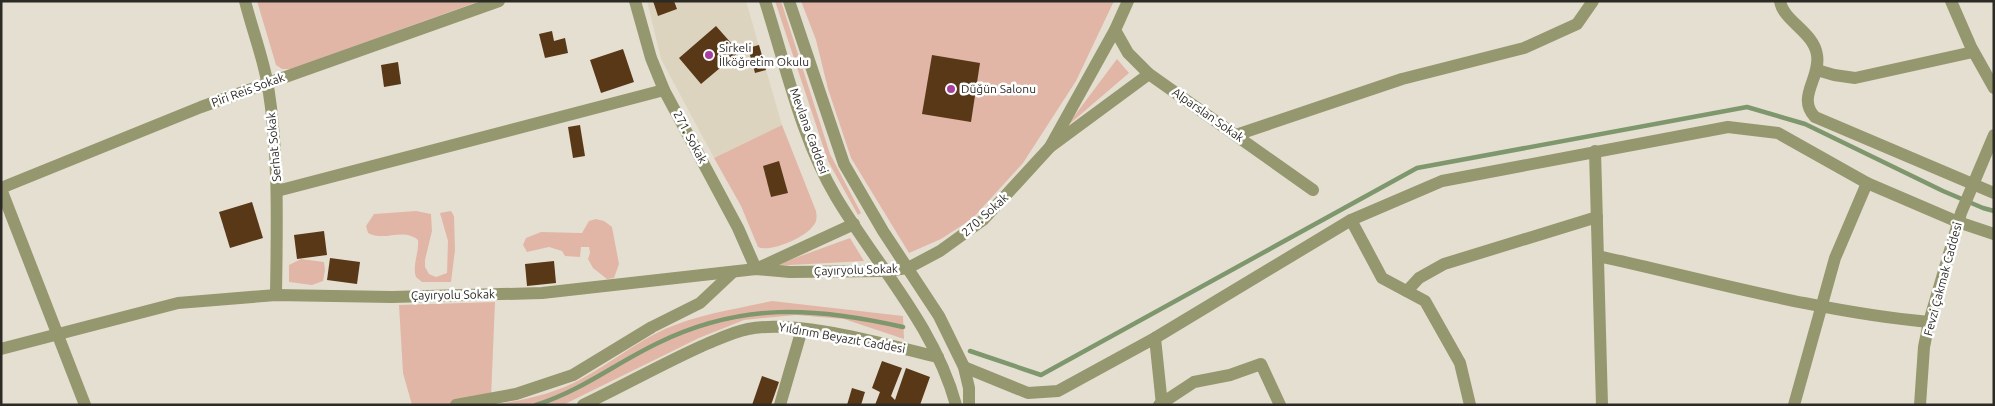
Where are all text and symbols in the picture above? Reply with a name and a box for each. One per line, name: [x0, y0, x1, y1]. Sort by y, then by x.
place label: Sirkeli İlköğretim Okulu: [719, 41, 809, 68]
marker: Sirkeli İlköğretim Okulu: [703, 49, 715, 61]
street label: Piri Reis Sokak: [210, 70, 286, 109]
place label: Düğün Salonu: [961, 82, 1036, 95]
marker: Düğün Salonu: [945, 83, 957, 95]
street label: Alparslan Sokak: [1170, 85, 1247, 144]
street label: Mevlana Caddesi: [788, 86, 831, 176]
street label: 271. Sokak: [671, 108, 710, 165]
street label: Serhat Sokak: [264, 112, 283, 182]
street label: 270. Sokak: [959, 191, 1010, 239]
street label: Fevzi Çakmak Caddesi: [1921, 220, 1964, 337]
street label: Çayıryolu Sokak: [814, 262, 898, 277]
street label: Çayıryolu Sokak: [411, 287, 495, 302]
street label: Yıldırım Beyazıt Caddesi: [778, 320, 907, 355]

